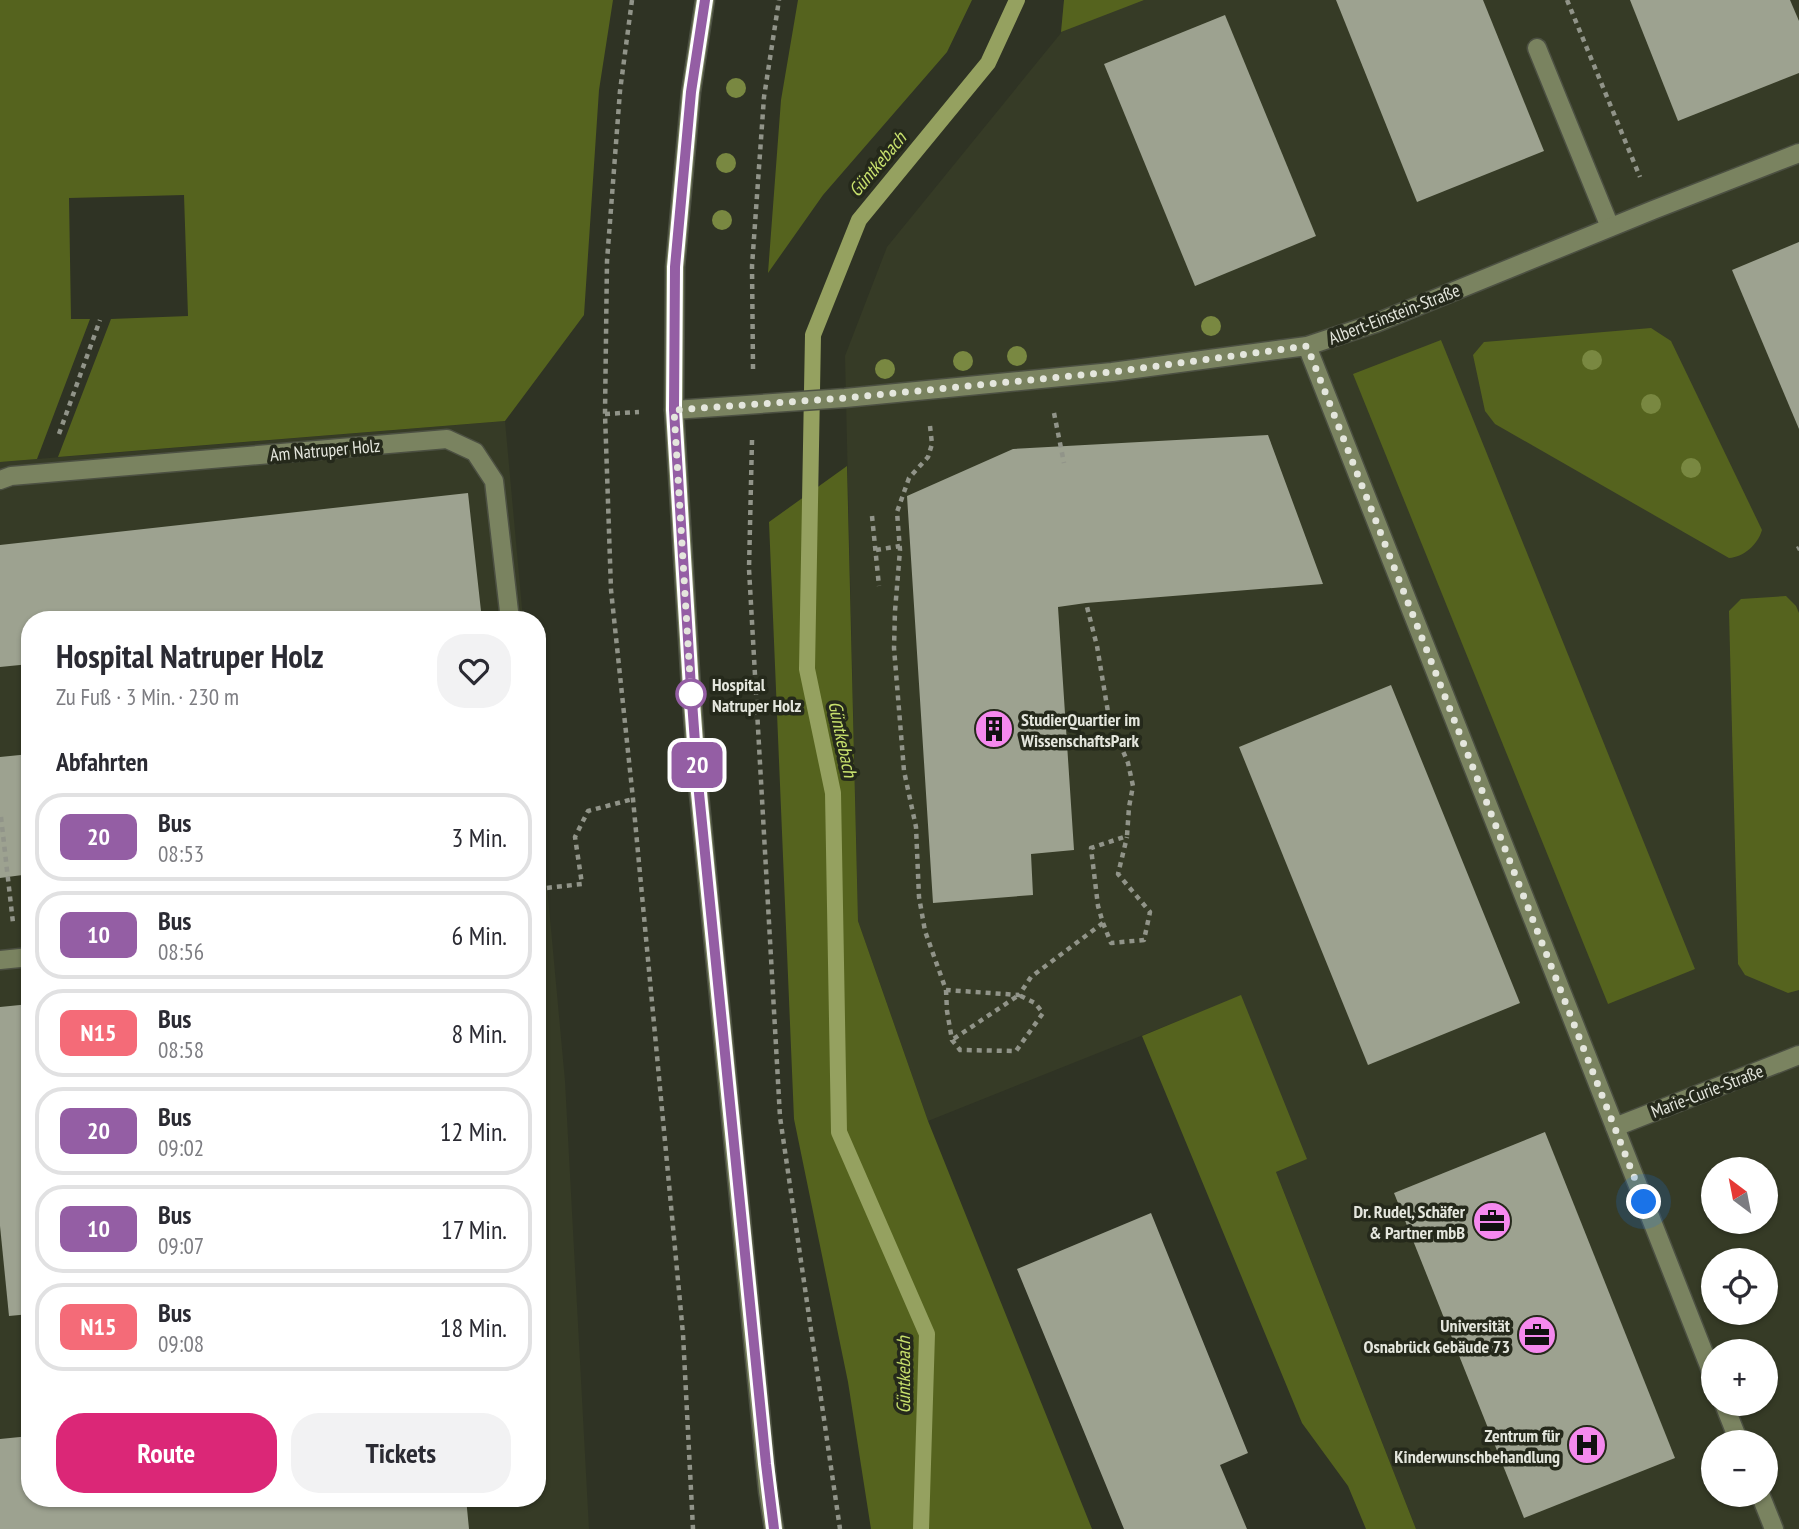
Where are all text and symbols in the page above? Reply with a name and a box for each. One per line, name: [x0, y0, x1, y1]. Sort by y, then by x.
water label: Güntkebach: [843, 125, 912, 201]
street label: Albert-Einstein-Straße: [1325, 278, 1463, 350]
street label: Am Natruper Holz: [269, 434, 381, 466]
text: Hospital Natruper Holz: [56, 634, 324, 677]
button: heart: [437, 634, 511, 708]
place label: Hospital Natruper Holz: [712, 673, 801, 717]
marker: Hospital Natruper Holz: [676, 679, 706, 709]
text: Zu Fuß · 3 Min. · 230 m: [56, 682, 239, 711]
water label: Güntkebach: [823, 699, 863, 781]
building icon: StudierQuartier im WissenschaftsPark: [973, 708, 1015, 750]
place label: StudierQuartier im WissenschaftsPark: [1020, 708, 1140, 752]
line badge: 20: [666, 742, 728, 788]
text: Abfahrten: [56, 745, 148, 778]
text: 20: [686, 749, 708, 780]
text: Bus: [158, 806, 191, 839]
text: 20: [87, 821, 110, 852]
text: 3 Min.: [452, 821, 507, 854]
text: 08:53: [158, 839, 204, 868]
text: Bus: [158, 904, 191, 937]
text: 10: [87, 919, 110, 950]
text: 6 Min.: [452, 919, 507, 952]
text: 08:56: [158, 937, 204, 966]
text: Bus: [158, 1002, 191, 1035]
text: N15: [81, 1017, 116, 1048]
text: 8 Min.: [452, 1017, 507, 1050]
text: 08:58: [158, 1035, 204, 1064]
street label: Marie-Curie-Straße: [1648, 1059, 1766, 1123]
text: Bus: [158, 1100, 191, 1133]
text: 20: [87, 1115, 110, 1146]
text: 12 Min.: [440, 1115, 507, 1148]
text: 09:02: [158, 1133, 204, 1162]
north arrow: [1701, 1157, 1778, 1234]
map controls: [1701, 1157, 1778, 1507]
your location: [1626, 1184, 1661, 1219]
text: Bus: [158, 1198, 191, 1231]
place label: Dr. Rudel, Schäfer & Partner mbB: [1353, 1200, 1466, 1244]
office icon: Dr. Rudel, Schäfer & Partner mbB: [1471, 1200, 1513, 1242]
text: 10: [87, 1213, 110, 1244]
text: 17 Min.: [441, 1213, 507, 1246]
text: 09:07: [158, 1231, 204, 1260]
button: locate: [1701, 1248, 1778, 1325]
text: Bus: [158, 1296, 191, 1329]
text: N15: [81, 1311, 116, 1342]
text: 18 Min.: [440, 1311, 507, 1344]
place label: Universität Osnabrück Gebäude 73: [1363, 1314, 1511, 1358]
office icon: Universität Osnabrück Gebäude 73: [1516, 1314, 1558, 1356]
text: 09:08: [158, 1329, 204, 1358]
water label: Güntkebach: [891, 1335, 915, 1414]
button: +: [1701, 1339, 1778, 1416]
button: Route: [56, 1413, 277, 1493]
button: Tickets: [291, 1413, 511, 1493]
place label: Zentrum für Kinderwunschbehandlung: [1394, 1424, 1561, 1468]
hospital icon: Zentrum für Kinderwunschbehandlung: [1566, 1424, 1608, 1466]
button: −: [1701, 1430, 1778, 1507]

